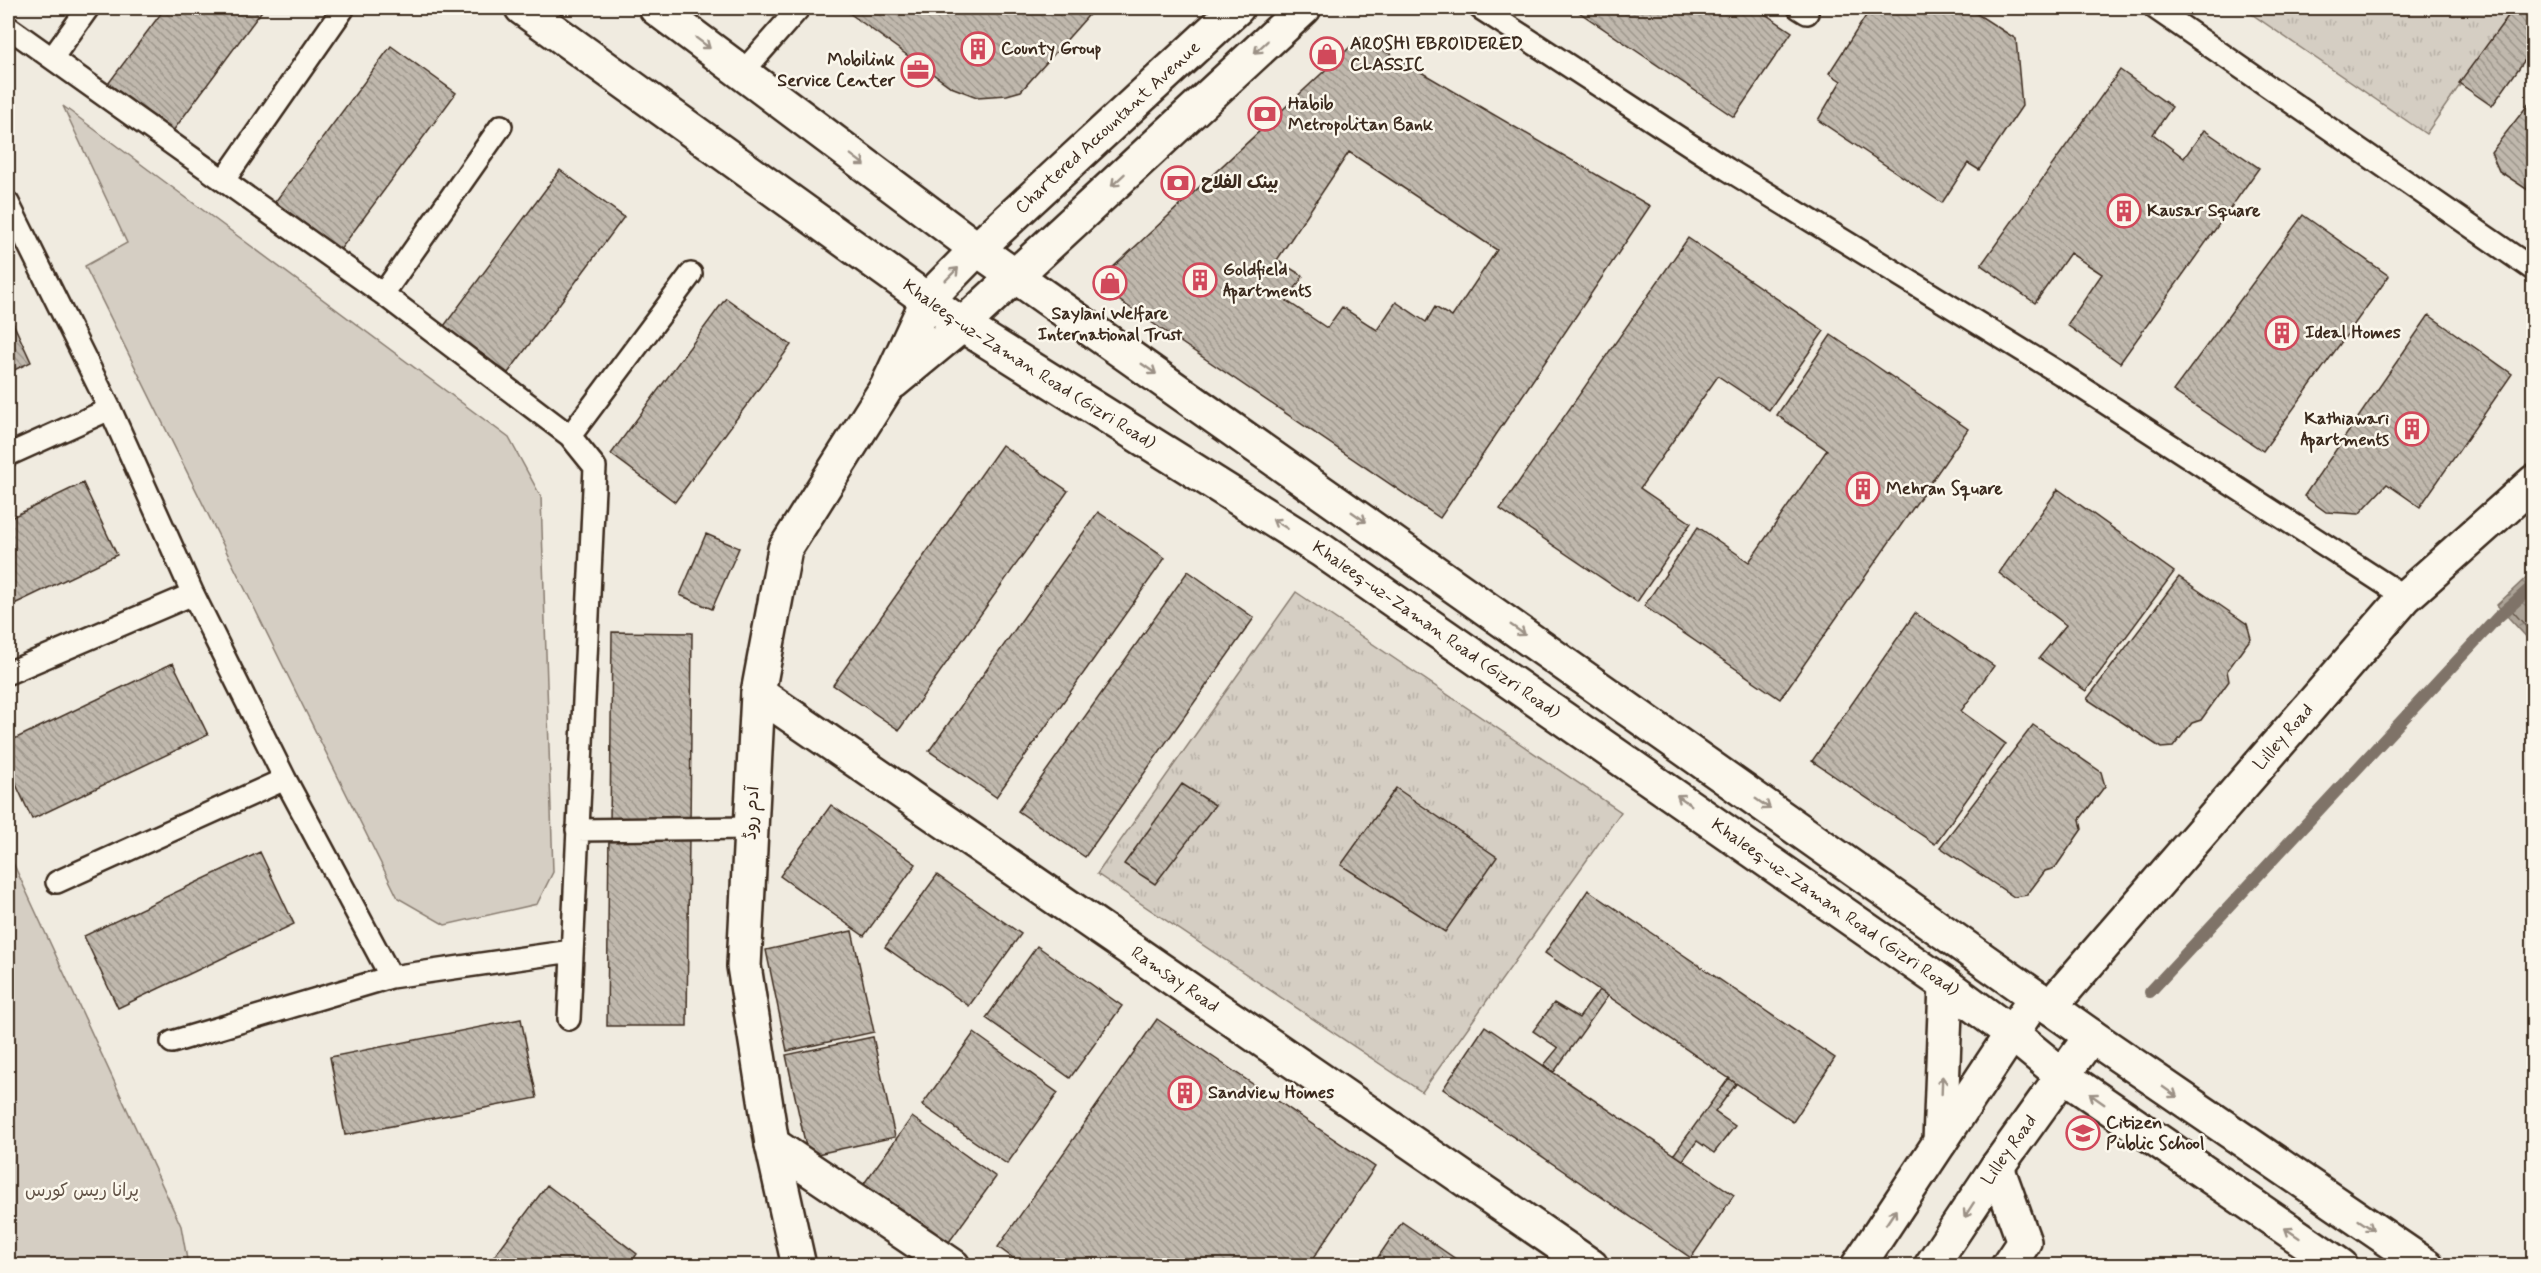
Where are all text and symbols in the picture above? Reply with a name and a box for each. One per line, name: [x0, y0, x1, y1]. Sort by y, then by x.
building icon: County Group: [960, 31, 996, 67]
place label: AROSHI EBROIDERED CLASSIC: [1350, 32, 1523, 77]
one-way arrow: [694, 36, 710, 49]
street label: Chartered Accountant Avenue: [1010, 36, 1206, 220]
shop icon: AROSHI EBROIDERED CLASSIC: [1309, 36, 1345, 72]
place label: County Group: [1001, 37, 1102, 61]
one-way arrow: [1254, 40, 1269, 54]
place label: Mobilink Service Center: [777, 48, 896, 93]
office icon: Mobilink Service Center: [900, 52, 936, 88]
place label: Habib Metropolitan Bank: [1288, 92, 1434, 137]
bank icon: Habib Metropolitan Bank: [1247, 96, 1283, 132]
one-way arrow: [850, 153, 866, 166]
bank icon: بینک الفلاح: [1160, 165, 1196, 201]
place label: بینک الفلاح: [1201, 171, 1278, 195]
one-way arrow: [1111, 173, 1126, 187]
building icon: Kausar Square: [2106, 193, 2142, 229]
place label: Kausar Square: [2147, 199, 2261, 223]
place label: Goldfield Apartments: [1223, 258, 1311, 304]
building icon: Goldfield Apartments: [1182, 262, 1218, 298]
shop icon: Saylani Welfare International Trust: [1092, 265, 1128, 301]
one-way arrow: [945, 266, 960, 281]
street label: Khaleeq-uz-Zaman Road (Gizri Road): [898, 274, 1160, 456]
place label: Saylani Welfare International Trust: [1038, 302, 1183, 347]
building icon: Ideal Homes: [2264, 315, 2300, 351]
place label: Ideal Homes: [2305, 321, 2401, 345]
one-way arrow: [1140, 363, 1156, 375]
place label: Kathiawari Apartments: [2301, 407, 2389, 453]
building icon: Kathiawari Apartments: [2394, 411, 2430, 447]
building icon: Mehran Square: [1845, 471, 1881, 507]
place label: Mehran Square: [1886, 477, 2003, 501]
one-way arrow: [1351, 511, 1367, 523]
one-way arrow: [1272, 518, 1289, 530]
street label: Khaleeq-uz-Zaman Road (Gizri Road): [1308, 535, 1565, 725]
one-way arrow: [1510, 624, 1526, 636]
street label: Lilley Road: [2248, 699, 2319, 776]
street label: آدم روڈ: [739, 784, 766, 841]
one-way arrow: [1676, 794, 1692, 806]
one-way arrow: [1754, 798, 1770, 810]
street label: Khaleeq-uz-Zaman Road (Gizri Road): [1706, 813, 1964, 1003]
street label: Ramsay Road: [1126, 941, 1224, 1019]
building icon: Sandview Homes: [1167, 1075, 1203, 1111]
one-way arrow: [1936, 1076, 1947, 1096]
place label: Sandview Homes: [1208, 1081, 1334, 1105]
one-way arrow: [2161, 1086, 2178, 1098]
one-way arrow: [2089, 1093, 2105, 1105]
street label: Lilley Road: [1976, 1110, 2043, 1190]
place label: Citizen Public School: [2106, 1111, 2204, 1156]
school or university icon: Citizen Public School: [2065, 1115, 2101, 1151]
park label: پرانا ریس کورس: [25, 1179, 139, 1203]
one-way arrow: [1963, 1201, 1975, 1218]
one-way arrow: [1885, 1209, 1897, 1226]
one-way arrow: [2357, 1219, 2374, 1231]
one-way arrow: [2285, 1227, 2301, 1239]

